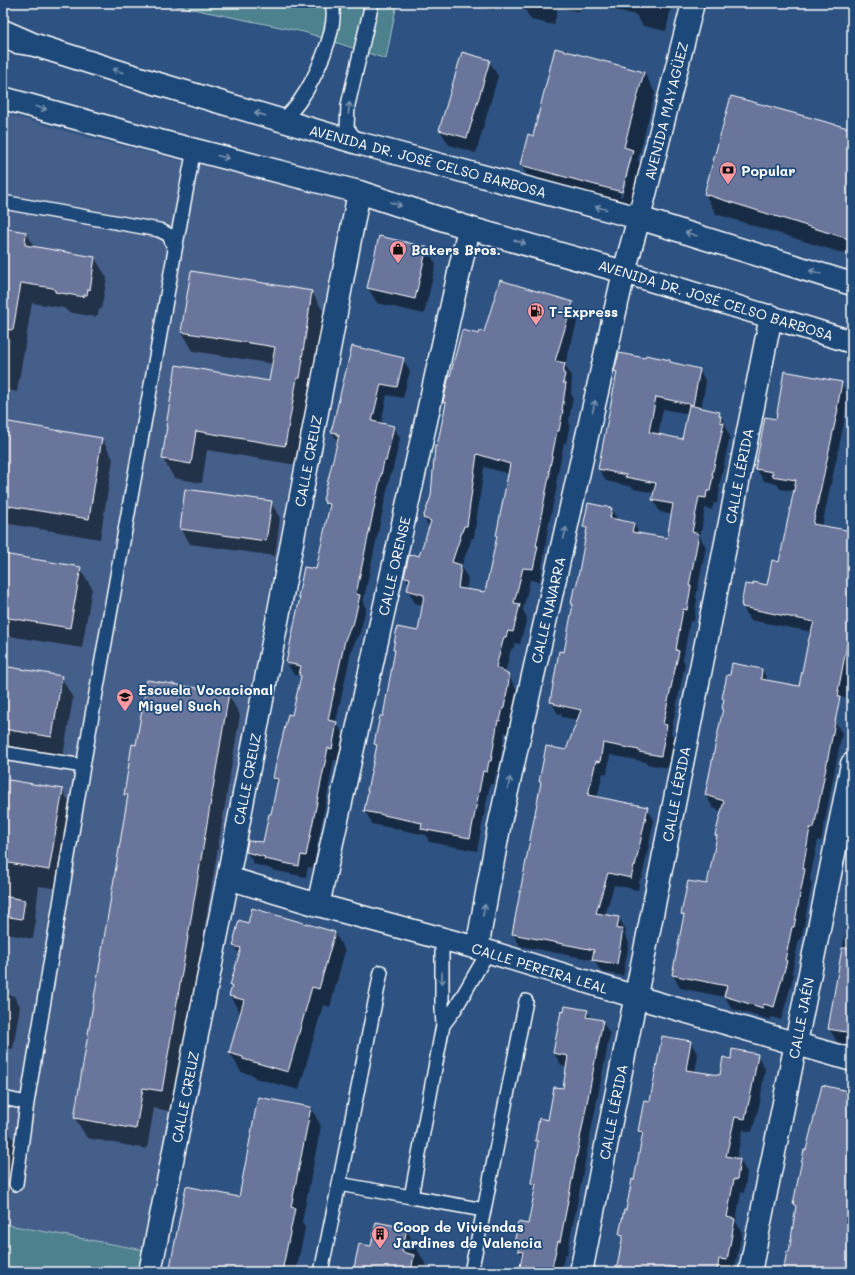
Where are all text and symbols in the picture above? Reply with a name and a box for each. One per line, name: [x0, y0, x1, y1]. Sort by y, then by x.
street label: AVENIDA MAYAGÜEZ: [640, 40, 692, 182]
one-way arrow: [112, 67, 124, 75]
one-way arrow: [345, 102, 352, 115]
one-way arrow: [34, 105, 47, 112]
one-way arrow: [254, 110, 267, 117]
street label: AVENIDA DR. JOSÉ CELSO BARBOSA: [307, 120, 549, 202]
one-way arrow: [216, 153, 229, 161]
bank icon: Popular: [718, 160, 738, 185]
place label: Popular: [741, 161, 796, 180]
one-way arrow: [389, 201, 402, 208]
one-way arrow: [595, 204, 608, 211]
one-way arrow: [684, 230, 697, 237]
shop icon: Bakers Bros.: [388, 239, 408, 264]
one-way arrow: [513, 239, 526, 246]
place label: Bakers Bros.: [411, 240, 501, 259]
street label: AVENIDA DR. JOSÉ CELSO BARBOSA: [596, 255, 836, 345]
one-way arrow: [808, 268, 821, 275]
fuel station icon: T-Express: [526, 301, 546, 326]
place label: T-Express: [549, 302, 618, 321]
one-way arrow: [590, 400, 598, 413]
street label: CALLE CREUZ: [290, 414, 326, 508]
street label: CALLE LÉRIDA: [720, 427, 758, 525]
street label: CALLE ORENSE: [373, 515, 415, 617]
one-way arrow: [562, 527, 570, 540]
street label: CALLE NAVARRA: [526, 555, 570, 665]
place label: Escuela Vocacional Miguel Such: [138, 680, 273, 715]
school or university icon: Escuela Vocacional Miguel Such: [115, 687, 135, 712]
street label: CALLE CREUZ: [229, 732, 265, 826]
street label: CALLE LÉRIDA: [657, 745, 695, 843]
one-way arrow: [506, 776, 514, 789]
one-way arrow: [481, 904, 489, 917]
street label: CALLE PEREIRA LEAL: [469, 938, 611, 998]
one-way arrow: [438, 971, 446, 984]
street label: CALLE JAÉN: [784, 976, 818, 1060]
street label: CALLE CREUZ: [167, 1050, 203, 1144]
street label: CALLE LÉRIDA: [594, 1063, 632, 1161]
place label: Coop de Viviendas Jardines de Valencia: [393, 1217, 543, 1252]
building icon: Coop de Viviendas Jardines de Valencia: [370, 1224, 390, 1249]

